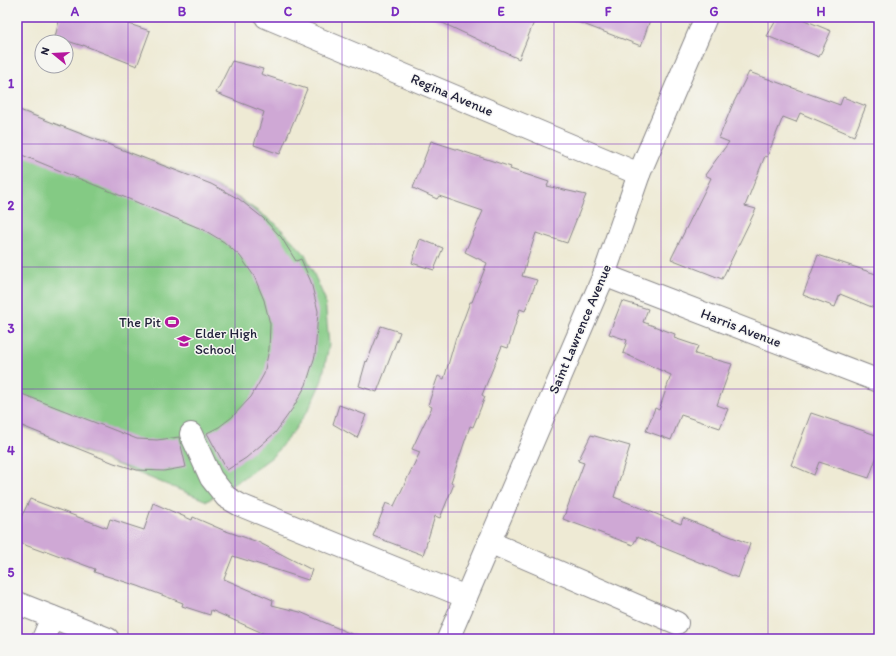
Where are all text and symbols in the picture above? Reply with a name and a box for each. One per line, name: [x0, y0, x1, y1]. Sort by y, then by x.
text: A: [70, 4, 80, 19]
text: B: [178, 4, 187, 19]
text: C: [284, 4, 293, 19]
text: D: [391, 4, 400, 19]
text: E: [497, 4, 505, 19]
text: F: [605, 4, 612, 19]
text: G: [710, 4, 719, 19]
text: H: [817, 4, 826, 19]
north arrow: [34, 34, 74, 74]
text: N: [38, 46, 52, 57]
street label: Regina Avenue: [408, 70, 496, 120]
text: 1: [8, 76, 14, 91]
text: 2: [8, 198, 15, 213]
street label: Saint Lawrence Avenue: [545, 261, 615, 396]
street label: Harris Avenue: [698, 305, 784, 351]
place label: The Pit: [119, 314, 161, 331]
sports icon: The Pit: [164, 314, 180, 330]
text: 3: [7, 321, 15, 336]
place label: Elder High School: [195, 325, 257, 358]
school or university icon: Elder High School: [176, 333, 192, 349]
text: 4: [7, 443, 15, 458]
text: 5: [8, 565, 15, 580]

